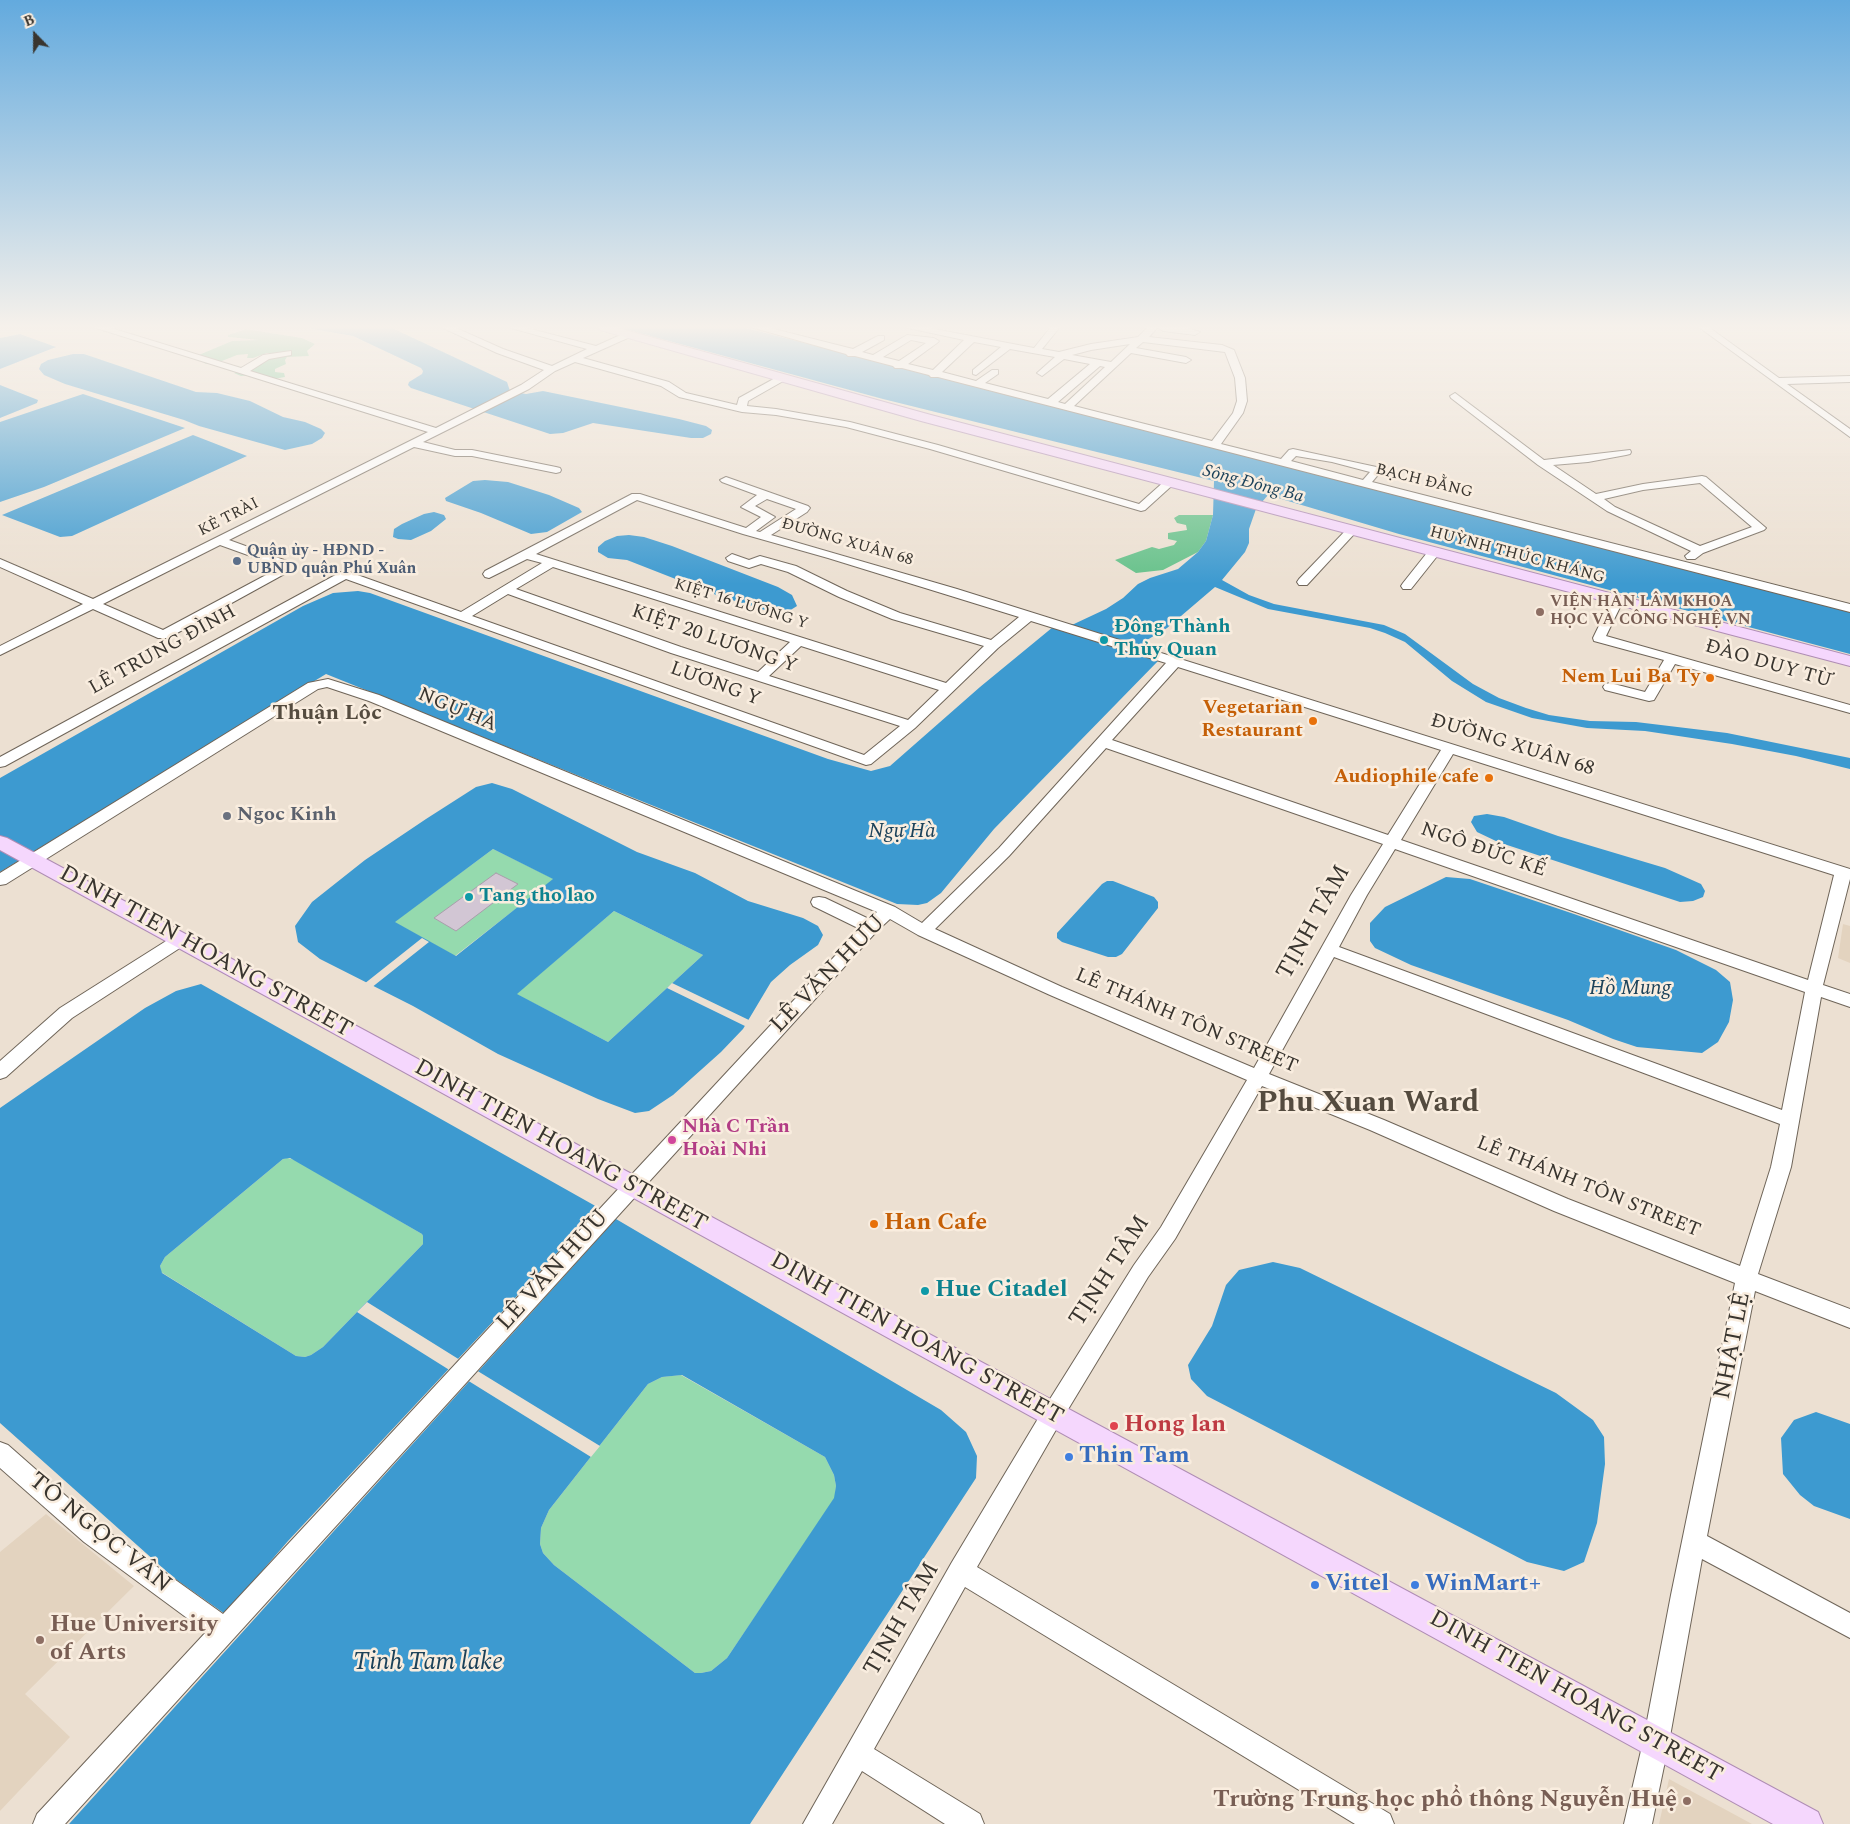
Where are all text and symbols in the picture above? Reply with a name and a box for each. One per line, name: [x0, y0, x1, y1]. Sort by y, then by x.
text: B: [21, 9, 38, 32]
north arrow: [10, 10, 60, 60]
water label: Sông Đông Ba: [1200, 461, 1306, 509]
street label: BẠCH ĐẰNG: [1374, 461, 1474, 503]
street label: KẺ TRÀI: [195, 495, 263, 541]
street label: ĐƯỜNG XUÂN 68: [779, 515, 915, 571]
street label: HUỲNH THÚC KHÁNG: [1427, 523, 1607, 589]
place label: Quận ủy - HĐND - UBND quận Phú Xuân: [247, 542, 416, 580]
marker: Quận ủy - HĐND - UBND quận Phú Xuân: [231, 555, 243, 567]
street label: KIỆT 16 LƯƠNG Y: [672, 575, 810, 635]
place label: VIỆN HÀN LÂM KHOA HỌC VÀ CÔNG NGHỆ VN: [1550, 593, 1751, 631]
street label: KIỆT 20 LƯƠNG Y: [628, 600, 800, 680]
street label: LÊ TRUNG ĐÌNH: [85, 601, 241, 701]
marker: VIỆN HÀN LÂM KHOA HỌC VÀ CÔNG NGHỆ VN: [1534, 606, 1546, 618]
place label: Đông Thành Thủy Quan: [1114, 616, 1231, 663]
marker: Đông Thành Thủy Quan: [1098, 634, 1110, 646]
street label: ĐÀO DUY TỪ: [1702, 635, 1834, 695]
street label: LƯƠNG Y: [666, 657, 764, 713]
place label: Nem Lui Ba Ty: [1561, 666, 1700, 690]
marker: Nem Lui Ba Ty: [1704, 672, 1716, 684]
street label: NGỰ HÀ: [414, 684, 500, 738]
place label: Vegetarian Restaurant: [1201, 697, 1303, 744]
district label: Thuận Lộc: [272, 702, 382, 728]
street label: ĐƯỜNG XUÂN 68: [1427, 710, 1597, 782]
marker: Vegetarian Restaurant: [1307, 715, 1319, 727]
place label: Audiophile cafe: [1334, 766, 1479, 790]
marker: Audiophile cafe: [1483, 772, 1495, 784]
place label: Ngoc Kinh: [237, 804, 336, 828]
marker: Ngoc Kinh: [221, 810, 233, 822]
street label: NGÔ ĐỨC KẾ: [1417, 818, 1549, 884]
water label: Ngự Hà: [868, 820, 936, 846]
street label: DINH TIEN HOANG STREET: [53, 860, 357, 1046]
street label: TỊNH TÂM: [1272, 861, 1358, 985]
place label: Tang tho lao: [479, 885, 595, 909]
marker: Tang tho lao: [463, 891, 475, 903]
street label: LÊ VĂN HƯU: [765, 910, 893, 1040]
street label: LÊ THÁNH TÔN STREET: [1071, 964, 1301, 1080]
water label: Hồ Mung: [1589, 977, 1671, 1003]
street label: DINH TIEN HOANG STREET: [408, 1054, 712, 1240]
district label: Phu Xuan Ward: [1257, 1087, 1479, 1123]
place label: Nhà C Trần Hoài Nhi: [682, 1116, 790, 1163]
street label: LÊ THÁNH TÔN STREET: [1472, 1132, 1704, 1244]
marker: Nhà C Trần Hoài Nhi: [666, 1134, 678, 1146]
street label: LÊ VĂN HƯU: [492, 1204, 616, 1338]
place label: Han Cafe: [884, 1210, 987, 1238]
street label: TỊNH TÂM: [1065, 1211, 1157, 1333]
marker: Han Cafe: [868, 1218, 880, 1230]
street label: DINH TIEN HOANG STREET: [764, 1247, 1068, 1433]
place label: Hue Citadel: [935, 1277, 1068, 1305]
marker: Hue Citadel: [919, 1285, 931, 1297]
street label: NHẬT LỆ: [1710, 1290, 1758, 1402]
place label: Hong lan: [1124, 1412, 1226, 1440]
marker: Hong lan: [1108, 1420, 1120, 1432]
place label: Thin Tam: [1079, 1443, 1190, 1471]
marker: Thin Tam: [1063, 1451, 1075, 1463]
street label: TÔ NGỌC VÂN: [22, 1468, 176, 1600]
street label: TỊNH TÂM: [859, 1558, 947, 1682]
place label: Vittel: [1325, 1571, 1389, 1599]
place label: WinMart+: [1425, 1571, 1542, 1599]
marker: Vittel: [1309, 1579, 1321, 1591]
marker: WinMart+: [1409, 1579, 1421, 1591]
street label: DINH TIEN HOANG STREET: [1423, 1605, 1727, 1791]
place label: Hue University of Arts: [50, 1612, 218, 1668]
marker: Hue University of Arts: [34, 1634, 46, 1646]
water label: Tinh Tam lake: [353, 1649, 503, 1679]
place label: Trường Trung học phổ thông Nguyễn Huệ: [1213, 1787, 1677, 1815]
marker: Trường Trung học phổ thông Nguyễn Huệ: [1681, 1795, 1693, 1807]

